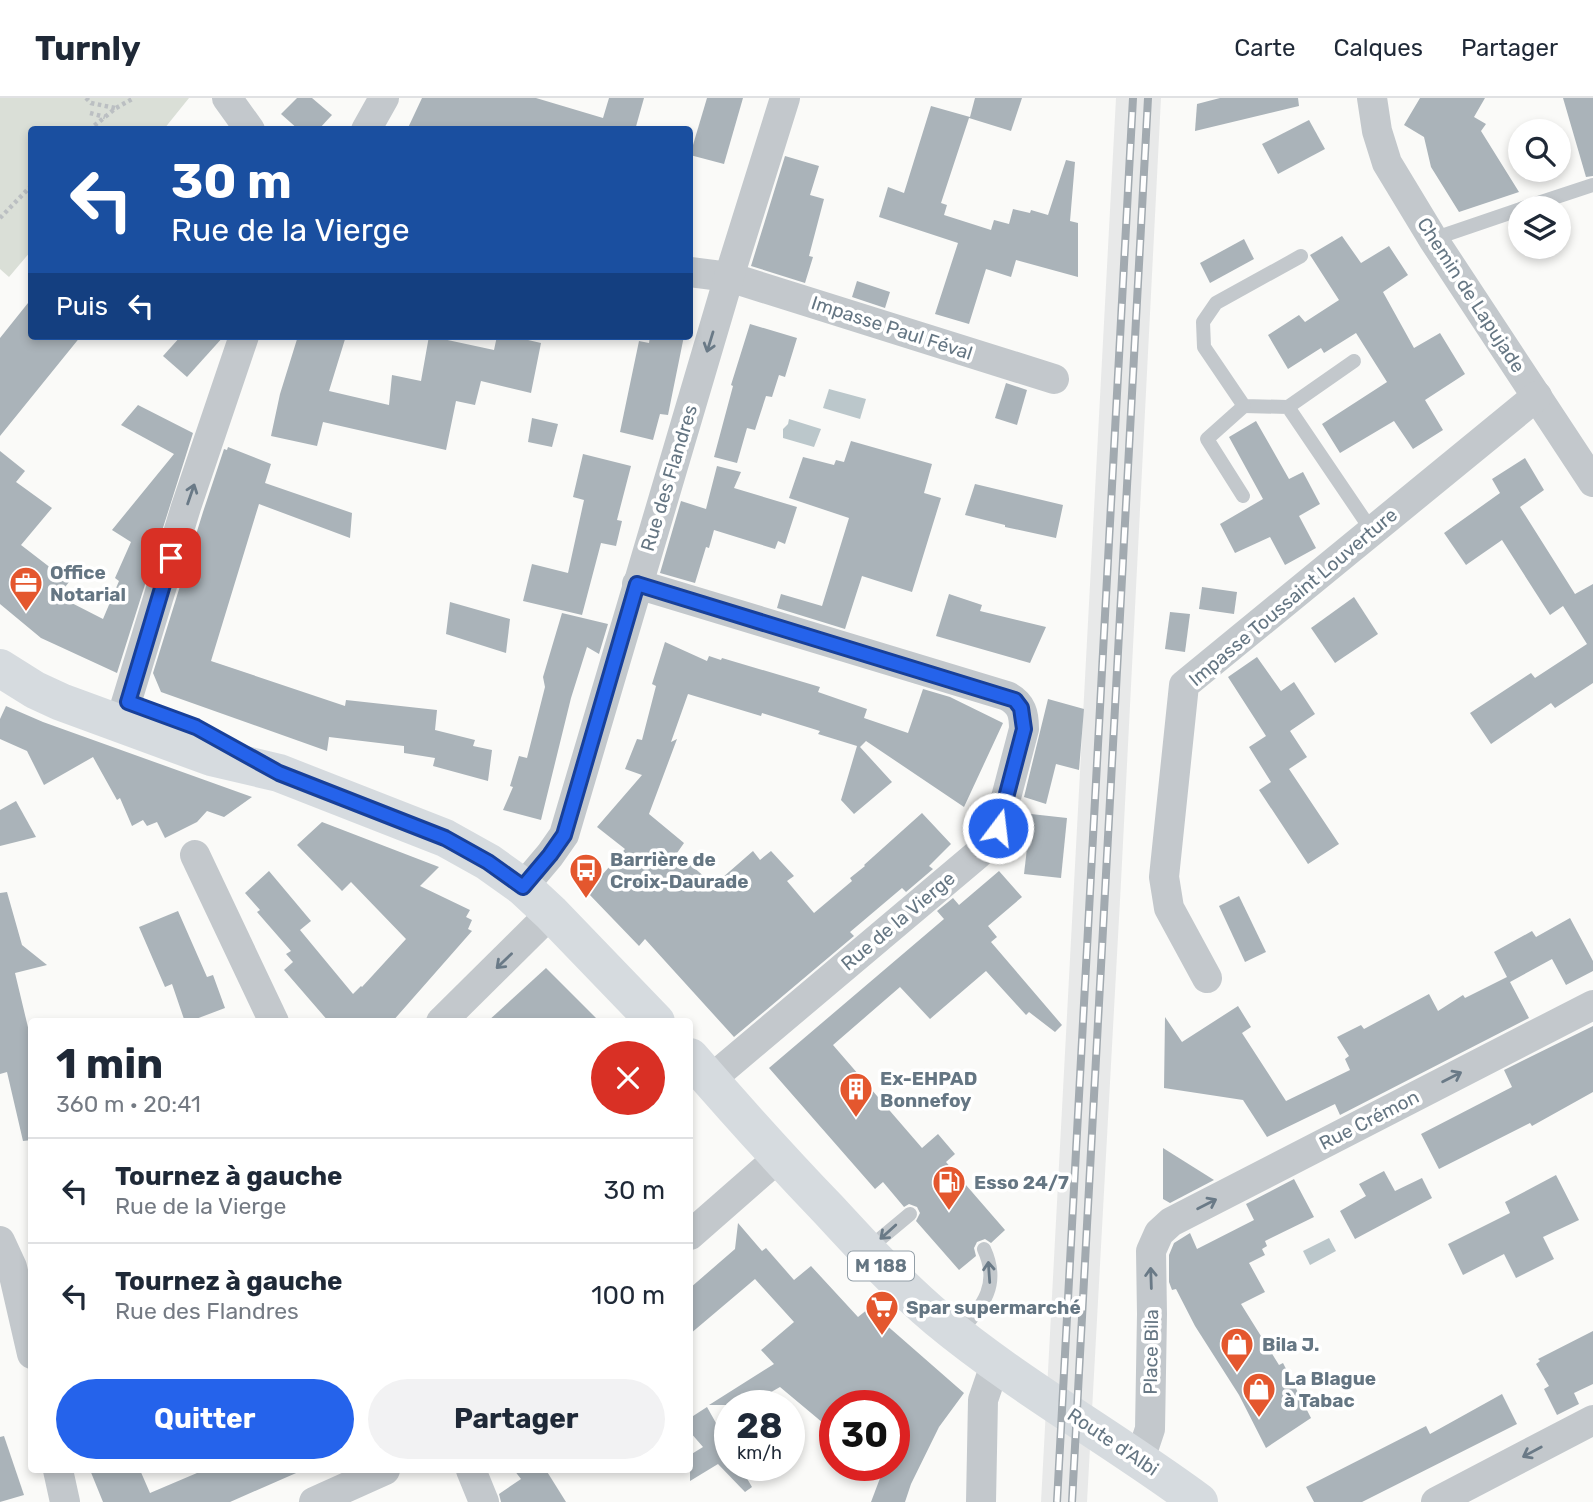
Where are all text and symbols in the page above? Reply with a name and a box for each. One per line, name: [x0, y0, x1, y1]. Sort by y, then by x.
text: Turnly: [35, 29, 141, 68]
text: Carte: [1234, 34, 1295, 62]
text: Calques: [1333, 34, 1423, 62]
text: Partager: [1461, 34, 1558, 62]
map controls: [1508, 119, 1571, 259]
button: search: [1508, 119, 1571, 182]
text: 30 m: [171, 152, 292, 210]
icon: left: [56, 154, 147, 245]
button: layers: [1508, 196, 1571, 259]
text: Rue de la Vierge: [171, 211, 410, 249]
street label: Chemin de Lapujade: [1412, 213, 1530, 377]
icon: left: [122, 287, 160, 325]
text: Puis: [56, 291, 108, 322]
street label: Impasse Paul Féval: [808, 291, 976, 365]
one-way arrow: [702, 331, 715, 353]
street label: Rue des Flandres: [636, 402, 702, 554]
one-way arrow: [185, 483, 198, 505]
street label: Impasse Toussaint Louverture: [1184, 503, 1402, 691]
pin: [141, 528, 201, 588]
icon: arrive: [152, 539, 190, 577]
place label: Office Notarial: [50, 561, 126, 606]
office icon: Office Notarial: [7, 564, 45, 613]
position arrow: [961, 791, 1035, 865]
place label: Barrière de Croix-Daurade: [610, 848, 749, 893]
bus stop icon: Barrière de Croix-Daurade: [567, 851, 605, 900]
street label: Rue de la Vierge: [836, 867, 960, 975]
one-way arrow: [496, 953, 513, 970]
text: 1 min: [56, 1039, 163, 1089]
button: close: [591, 1041, 665, 1115]
place label: Ex-EHPAD Bonnefoy: [880, 1067, 977, 1112]
building icon: Ex-EHPAD Bonnefoy: [837, 1070, 875, 1119]
one-way arrow: [1442, 1070, 1462, 1084]
street label: Rue Crémon: [1315, 1085, 1423, 1155]
text: 360 m · 20:41: [56, 1090, 201, 1118]
text: Tournez à gauche: [115, 1161, 343, 1192]
fuel station icon: Esso 24/7: [930, 1163, 968, 1212]
place label: Esso 24/7: [974, 1171, 1069, 1194]
icon: left: [56, 1172, 94, 1210]
text: 30 m: [603, 1175, 665, 1206]
text: Rue de la Vierge: [115, 1192, 286, 1220]
one-way arrow: [1196, 1196, 1216, 1210]
one-way arrow: [879, 1224, 897, 1240]
road number: M 188: [848, 1252, 914, 1280]
one-way arrow: [983, 1261, 996, 1284]
text: Tournez à gauche: [115, 1266, 343, 1297]
one-way arrow: [1144, 1267, 1157, 1290]
icon: left: [56, 1277, 94, 1315]
text: 100 m: [591, 1280, 665, 1311]
supermarket icon: Spar supermarché: [863, 1288, 901, 1337]
place label: Spar supermarché: [906, 1296, 1081, 1319]
text: Rue des Flandres: [115, 1297, 299, 1325]
street label: Place Bila: [1139, 1309, 1163, 1395]
shop icon: Bila J.: [1218, 1325, 1256, 1374]
place label: Bila J.: [1262, 1333, 1319, 1356]
place label: La Blague à Tabac: [1284, 1367, 1376, 1412]
shop icon: La Blague à Tabac: [1240, 1370, 1278, 1419]
button: Quitter: [56, 1379, 354, 1459]
button: Partager: [368, 1379, 665, 1459]
speed limit sign: 30: [819, 1390, 910, 1481]
street label: Route d'Albi: [1063, 1403, 1163, 1481]
text: 28: [736, 1405, 783, 1447]
text: km/h: [737, 1442, 782, 1464]
one-way arrow: [1523, 1445, 1543, 1459]

